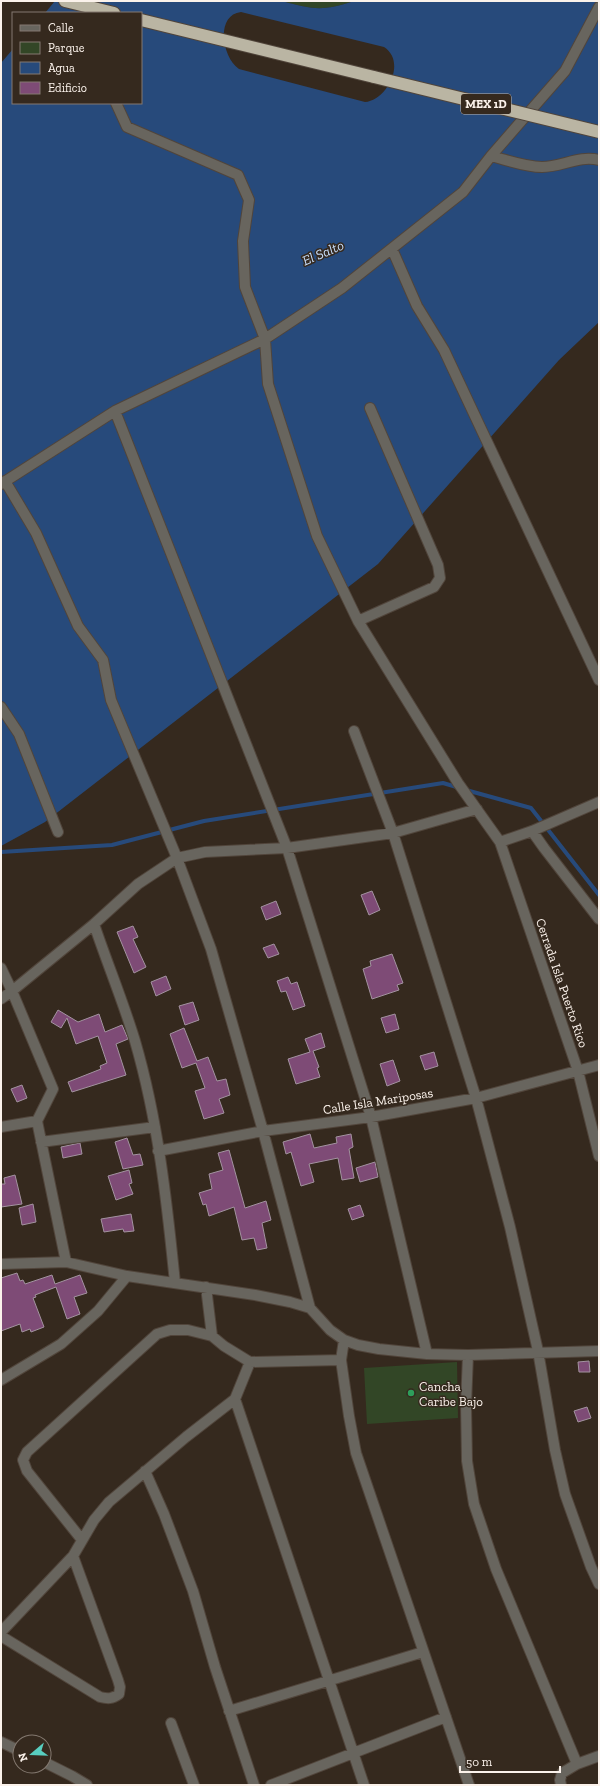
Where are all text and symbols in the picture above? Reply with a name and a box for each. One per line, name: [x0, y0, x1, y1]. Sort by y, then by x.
legend: [12, 12, 142, 104]
text: Calle: [48, 21, 74, 35]
text: Parque: [48, 41, 85, 55]
text: Agua: [48, 61, 75, 75]
text: Edificio: [48, 81, 87, 95]
road number: MEX 1D: [461, 94, 511, 114]
water label: El Salto: [300, 237, 347, 269]
street label: Cerrada Isla Puerto Rico: [533, 916, 591, 1050]
street label: Calle Isla Mariposas: [322, 1085, 434, 1117]
place label: Cancha Caribe Bajo: [419, 1379, 483, 1410]
marker: Cancha Caribe Bajo: [406, 1388, 416, 1398]
north arrow: [12, 1734, 52, 1774]
scale bar: [460, 1748, 560, 1774]
text: N: [15, 1750, 31, 1763]
text: 50 m: [466, 1755, 493, 1769]

